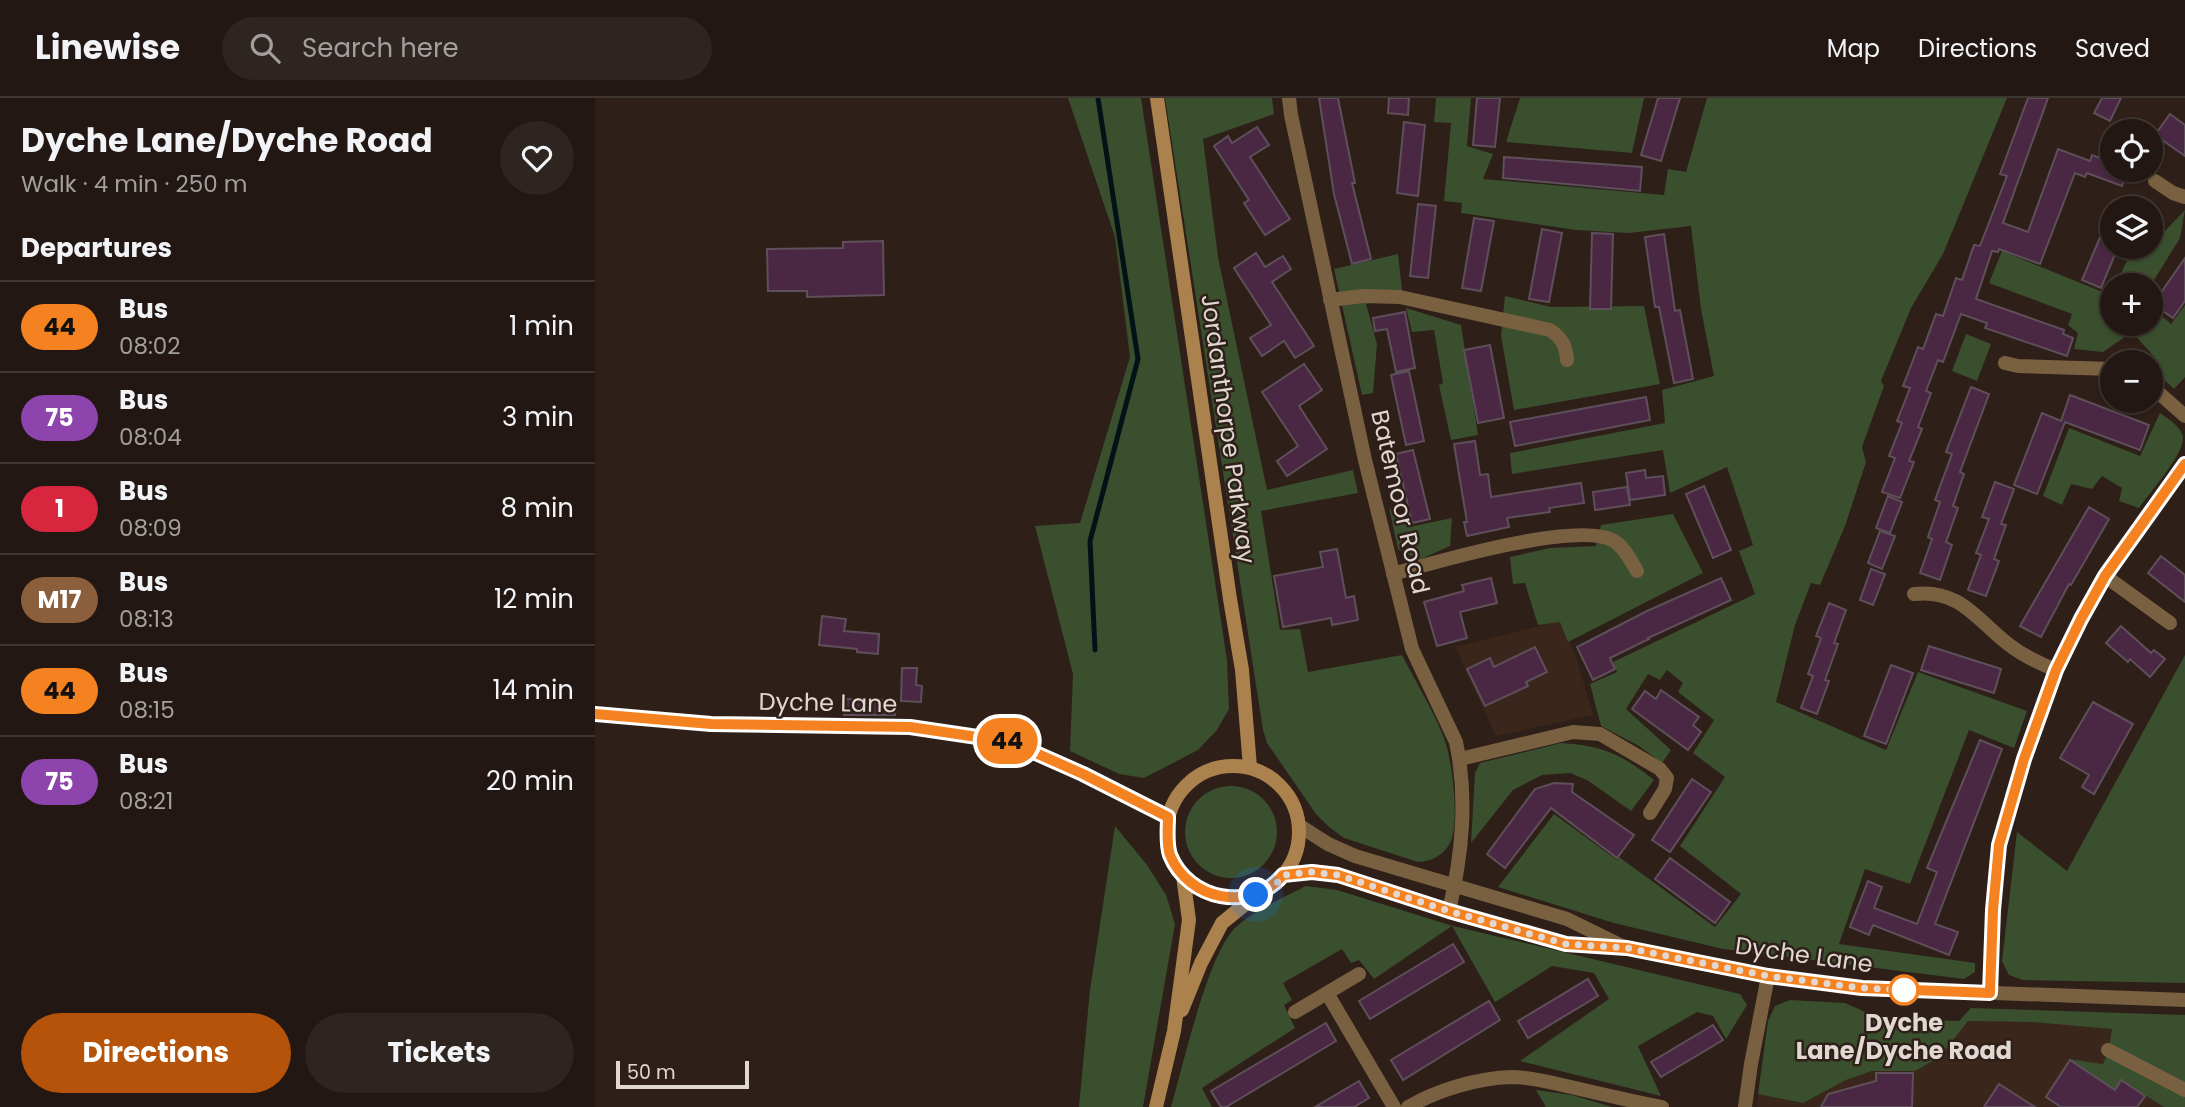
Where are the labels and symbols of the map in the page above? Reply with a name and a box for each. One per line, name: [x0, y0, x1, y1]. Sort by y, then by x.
street label: Jordanthorpe Parkway: [1193, 292, 1264, 566]
street label: Batemoor Road: [1363, 407, 1438, 597]
street label: Dyche Lane: [758, 685, 898, 720]
line badge: 44: [975, 718, 1039, 764]
your location: [1238, 877, 1273, 912]
street label: Dyche Lane: [1733, 929, 1875, 980]
marker: Dyche Lane/Dyche Road: [1889, 975, 1919, 1005]
place label: Dyche Lane/Dyche Road: [1796, 1006, 2012, 1067]
scale bar: [616, 1058, 749, 1090]

